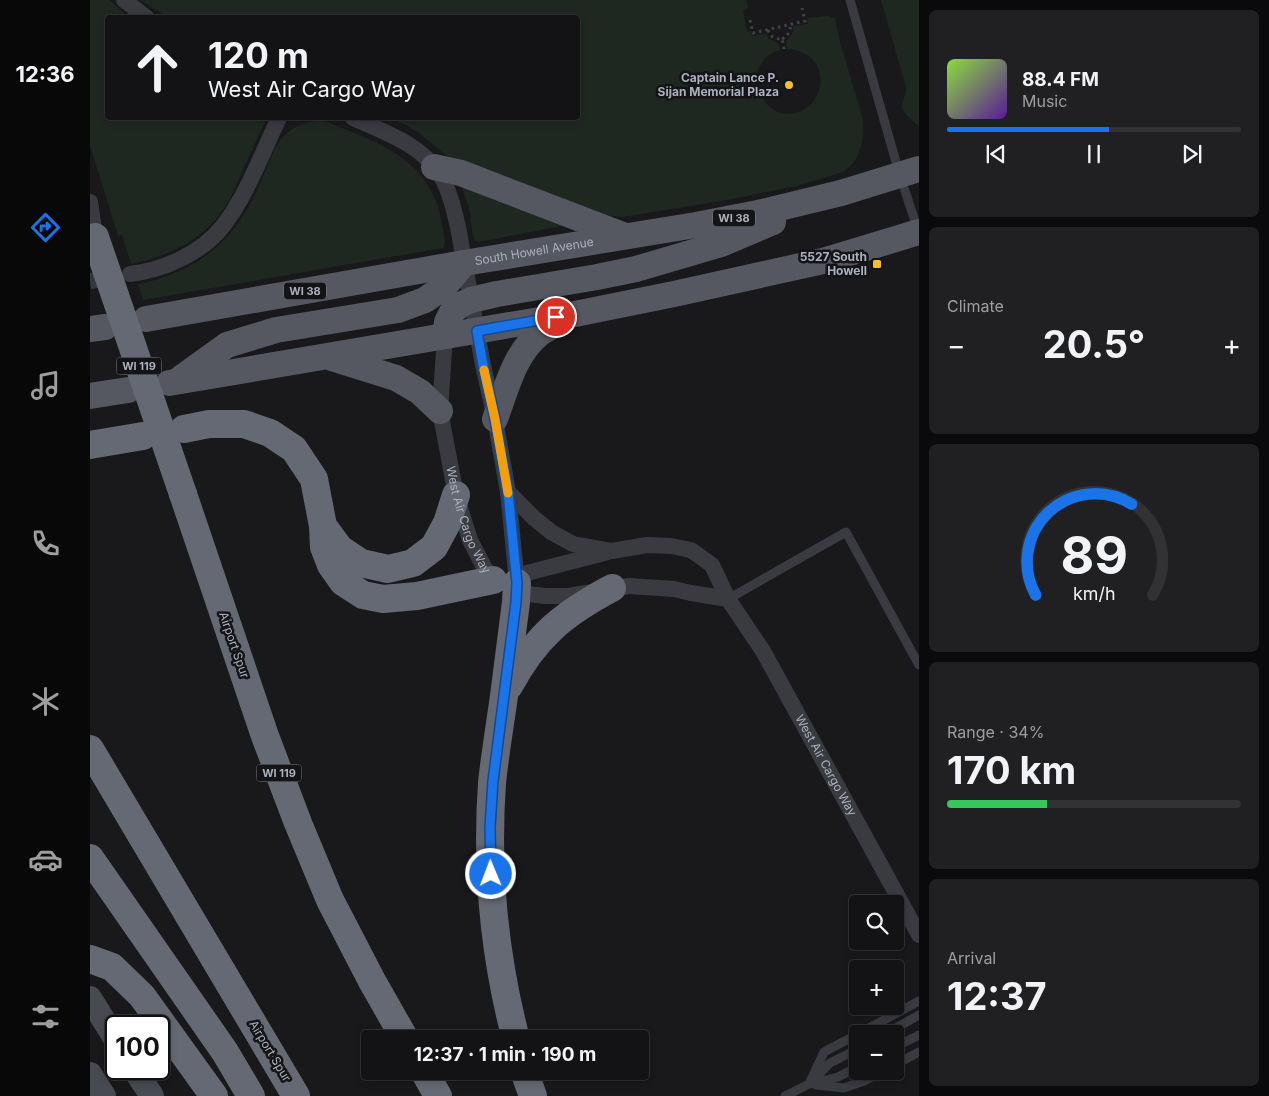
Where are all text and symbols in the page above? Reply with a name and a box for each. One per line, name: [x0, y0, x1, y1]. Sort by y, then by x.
text: 120 m: [208, 34, 309, 76]
icon: ahead: [125, 35, 190, 100]
text: 12:36: [15, 61, 75, 87]
text: 88.4 FM: [1022, 68, 1099, 91]
place label: Captain Lance P. Sijan Memorial Plaza: [658, 70, 779, 99]
text: West Air Cargo Way: [208, 76, 416, 102]
marker: Captain Lance P. Sijan Memorial Plaza: [783, 79, 795, 91]
text: Music: [1022, 91, 1067, 111]
icon: previous: [982, 140, 1010, 168]
icon: pause: [1080, 140, 1108, 168]
icon: next: [1178, 140, 1206, 168]
icon: directions: [28, 210, 63, 245]
road number: WI 38: [713, 210, 755, 227]
street label: South Howell Avenue: [474, 234, 595, 268]
place label: 5527 South Howell: [800, 249, 867, 278]
marker: 5527 South Howell: [871, 258, 883, 270]
road number: WI 38: [284, 282, 326, 300]
pin: [535, 296, 577, 338]
text: Climate: [947, 296, 1004, 316]
icon: arrive: [542, 303, 570, 331]
text: 20.5°: [1043, 321, 1145, 367]
text: −: [947, 328, 966, 362]
text: +: [1222, 328, 1241, 362]
road number: WI 119: [117, 358, 162, 374]
icon: music: [28, 368, 63, 403]
street label: West Air Cargo Way: [444, 465, 494, 576]
text: 89: [1060, 524, 1128, 587]
icon: phone: [28, 526, 63, 561]
text: km/h: [1073, 583, 1115, 604]
street label: Airport Spur: [216, 610, 253, 680]
icon: climate: [28, 684, 63, 719]
street label: West Air Cargo Way: [792, 712, 860, 819]
text: Range · 34%: [947, 722, 1044, 742]
text: 170 km: [947, 747, 1076, 793]
road number: WI 119: [256, 764, 302, 781]
icon: car: [28, 842, 63, 877]
position arrow: [464, 847, 516, 899]
map controls: [849, 895, 904, 1080]
button: search: [849, 895, 904, 950]
text: Arrival: [947, 948, 996, 968]
button: +: [849, 960, 904, 1015]
text: 12:37: [947, 973, 1047, 1019]
icon: filters: [28, 999, 63, 1034]
speed limit sign: 100: [105, 1015, 170, 1080]
street label: Airport Spur: [246, 1017, 295, 1085]
button: −: [849, 1025, 904, 1080]
text: 12:37 · 1 min · 190 m: [414, 1043, 596, 1066]

